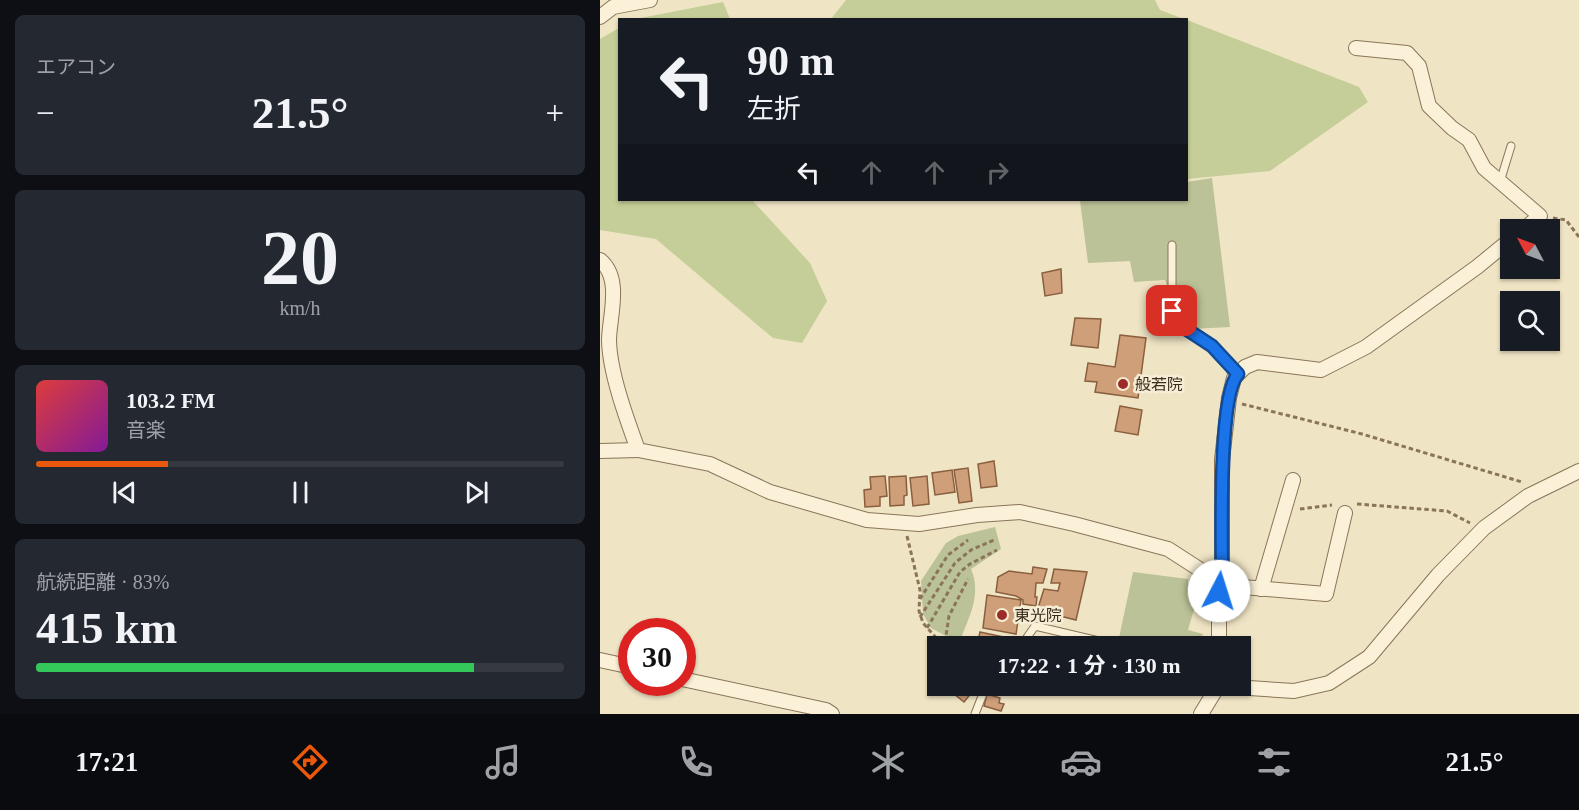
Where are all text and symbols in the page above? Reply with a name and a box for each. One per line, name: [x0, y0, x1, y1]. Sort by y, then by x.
text: 90 m: [747, 38, 835, 84]
icon: left: [648, 42, 726, 120]
text: エアコン: [36, 56, 116, 78]
text: 21.5°: [252, 88, 348, 138]
text: 左折: [747, 94, 801, 124]
text: −: [36, 95, 55, 131]
text: +: [545, 95, 564, 131]
icon: left: [792, 156, 825, 189]
icon: ahead: [855, 156, 888, 189]
icon: ahead: [918, 156, 951, 189]
icon: right: [981, 156, 1014, 189]
text: 20: [261, 214, 339, 301]
north arrow: [1500, 219, 1560, 279]
map controls: [1500, 219, 1560, 351]
pin: [1146, 285, 1197, 336]
button: search: [1500, 291, 1560, 351]
icon: arrive: [1155, 294, 1188, 327]
text: km/h: [279, 297, 321, 319]
place label: 般若院: [1135, 376, 1183, 393]
marker: 般若院: [1116, 377, 1130, 391]
text: 103.2 FM: [126, 388, 215, 413]
text: 音楽: [126, 419, 166, 441]
icon: previous: [108, 476, 141, 509]
icon: pause: [284, 476, 317, 509]
icon: next: [460, 476, 493, 509]
position arrow: [1187, 559, 1251, 623]
text: 航続距離 · 83%: [36, 571, 169, 593]
text: 415 km: [36, 603, 177, 653]
place label: 東光院: [1014, 607, 1062, 624]
marker: 東光院: [995, 608, 1009, 622]
speed limit sign: 30: [618, 618, 696, 696]
text: 17:22 · 1 分 · 130 m: [997, 653, 1181, 678]
icon: directions: [289, 741, 331, 783]
icon: music: [482, 741, 524, 783]
icon: phone: [675, 741, 717, 783]
icon: climate: [867, 741, 909, 783]
icon: car: [1060, 741, 1102, 783]
icon: filters: [1253, 741, 1295, 783]
text: 17:21: [75, 747, 138, 777]
text: 21.5°: [1446, 747, 1504, 777]

